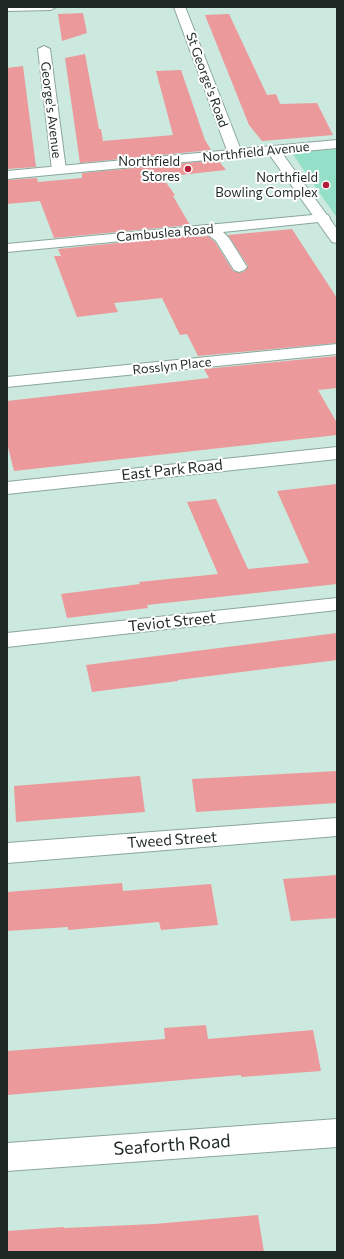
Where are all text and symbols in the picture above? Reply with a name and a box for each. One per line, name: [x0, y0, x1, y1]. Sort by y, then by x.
street label: St George's Road: [183, 30, 231, 130]
street label: George's Avenue: [37, 61, 65, 159]
street label: Northfield Avenue: [202, 139, 310, 165]
place label: Northfield Stores: [118, 154, 180, 185]
marker: Northfield Stores: [183, 164, 193, 174]
place label: Northfield Bowling Complex: [215, 170, 318, 201]
marker: Northfield Bowling Complex: [321, 180, 331, 190]
street label: Cambuslea Road: [116, 221, 214, 245]
street label: Rosslyn Place: [132, 354, 212, 378]
street label: East Park Road: [120, 456, 224, 484]
street label: Teviot Street: [127, 608, 217, 636]
street label: Tweed Street: [126, 828, 218, 852]
street label: Seaforth Road: [113, 1130, 231, 1160]

